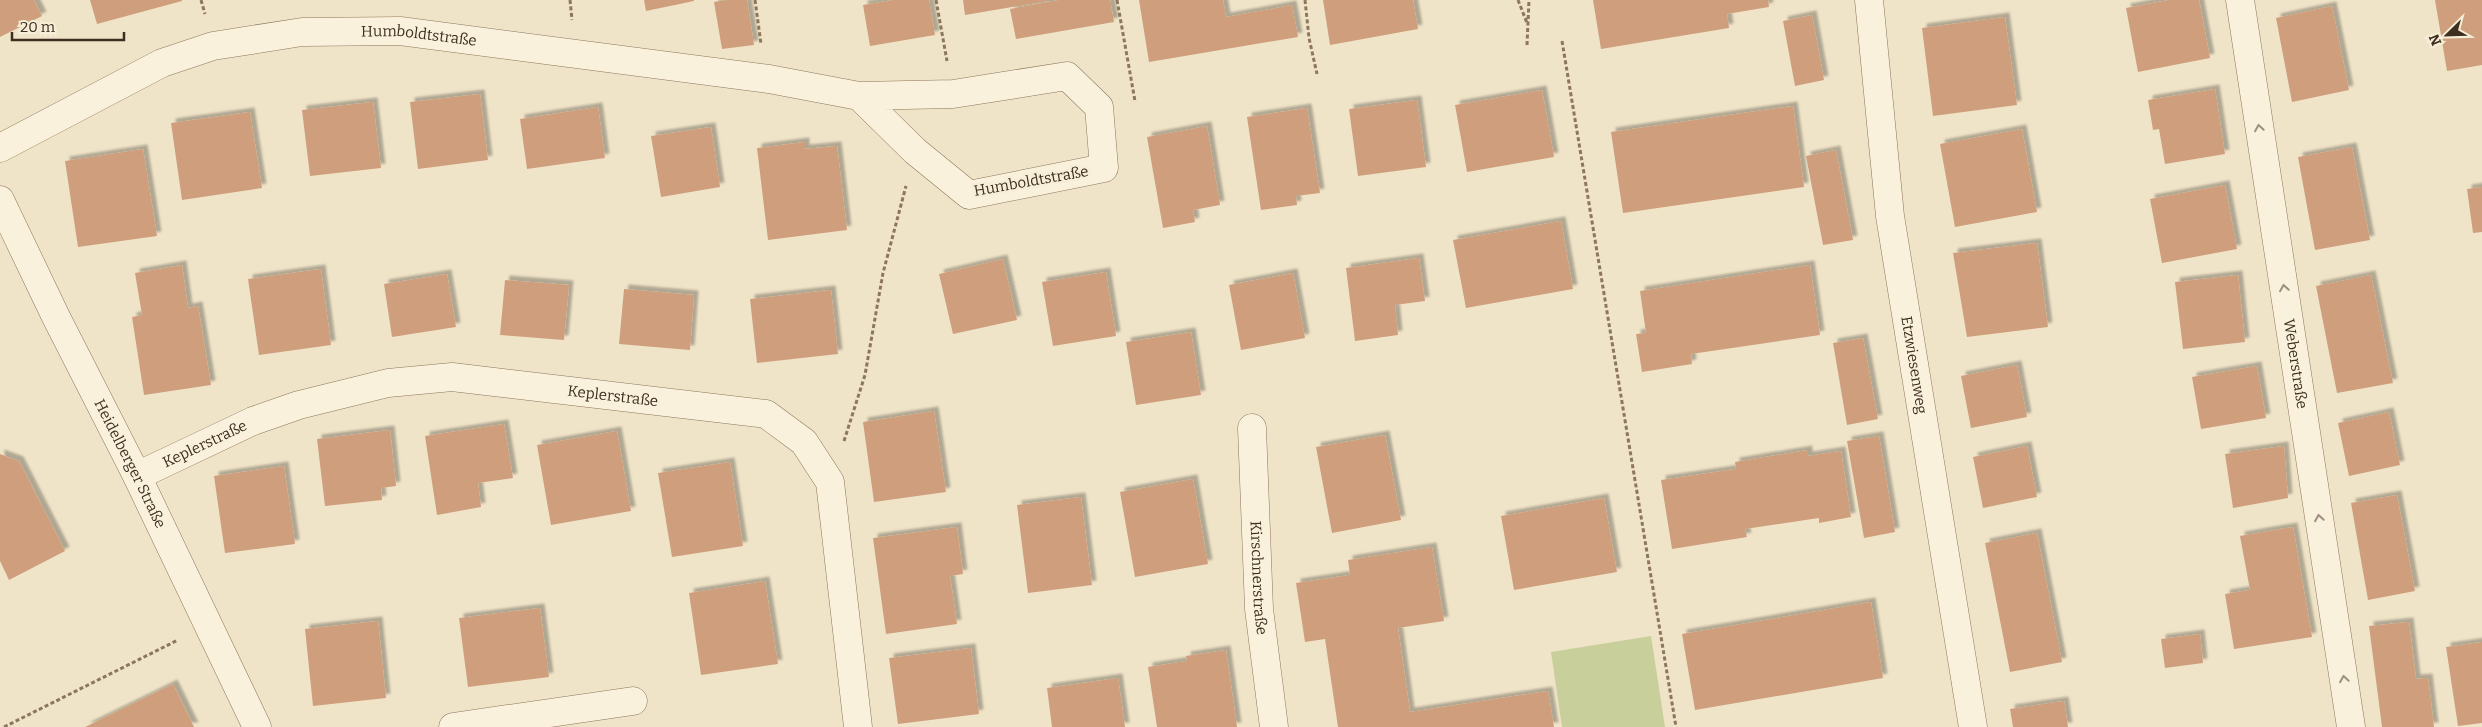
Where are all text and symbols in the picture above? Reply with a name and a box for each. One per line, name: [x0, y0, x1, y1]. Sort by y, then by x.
scale bar: [12, 10, 125, 42]
north arrow: [2422, 10, 2472, 60]
text: 20 m: [20, 18, 56, 36]
street label: Humboldtstraße: [361, 22, 478, 50]
text: N: [2425, 31, 2445, 48]
one-way arrow: [2255, 123, 2265, 132]
street label: Humboldtstraße: [972, 162, 1090, 200]
one-way arrow: [2279, 284, 2290, 292]
street label: Etzwiesenweg: [1897, 315, 1931, 415]
street label: Weberstraße: [2280, 318, 2311, 410]
street label: Keplerstraße: [567, 382, 659, 410]
street label: Heidelberger Straße: [90, 396, 170, 531]
street label: Keplerstraße: [160, 416, 250, 471]
one-way arrow: [2314, 514, 2325, 522]
street label: Kirschnerstraße: [1247, 520, 1271, 636]
one-way arrow: [2339, 674, 2349, 683]

